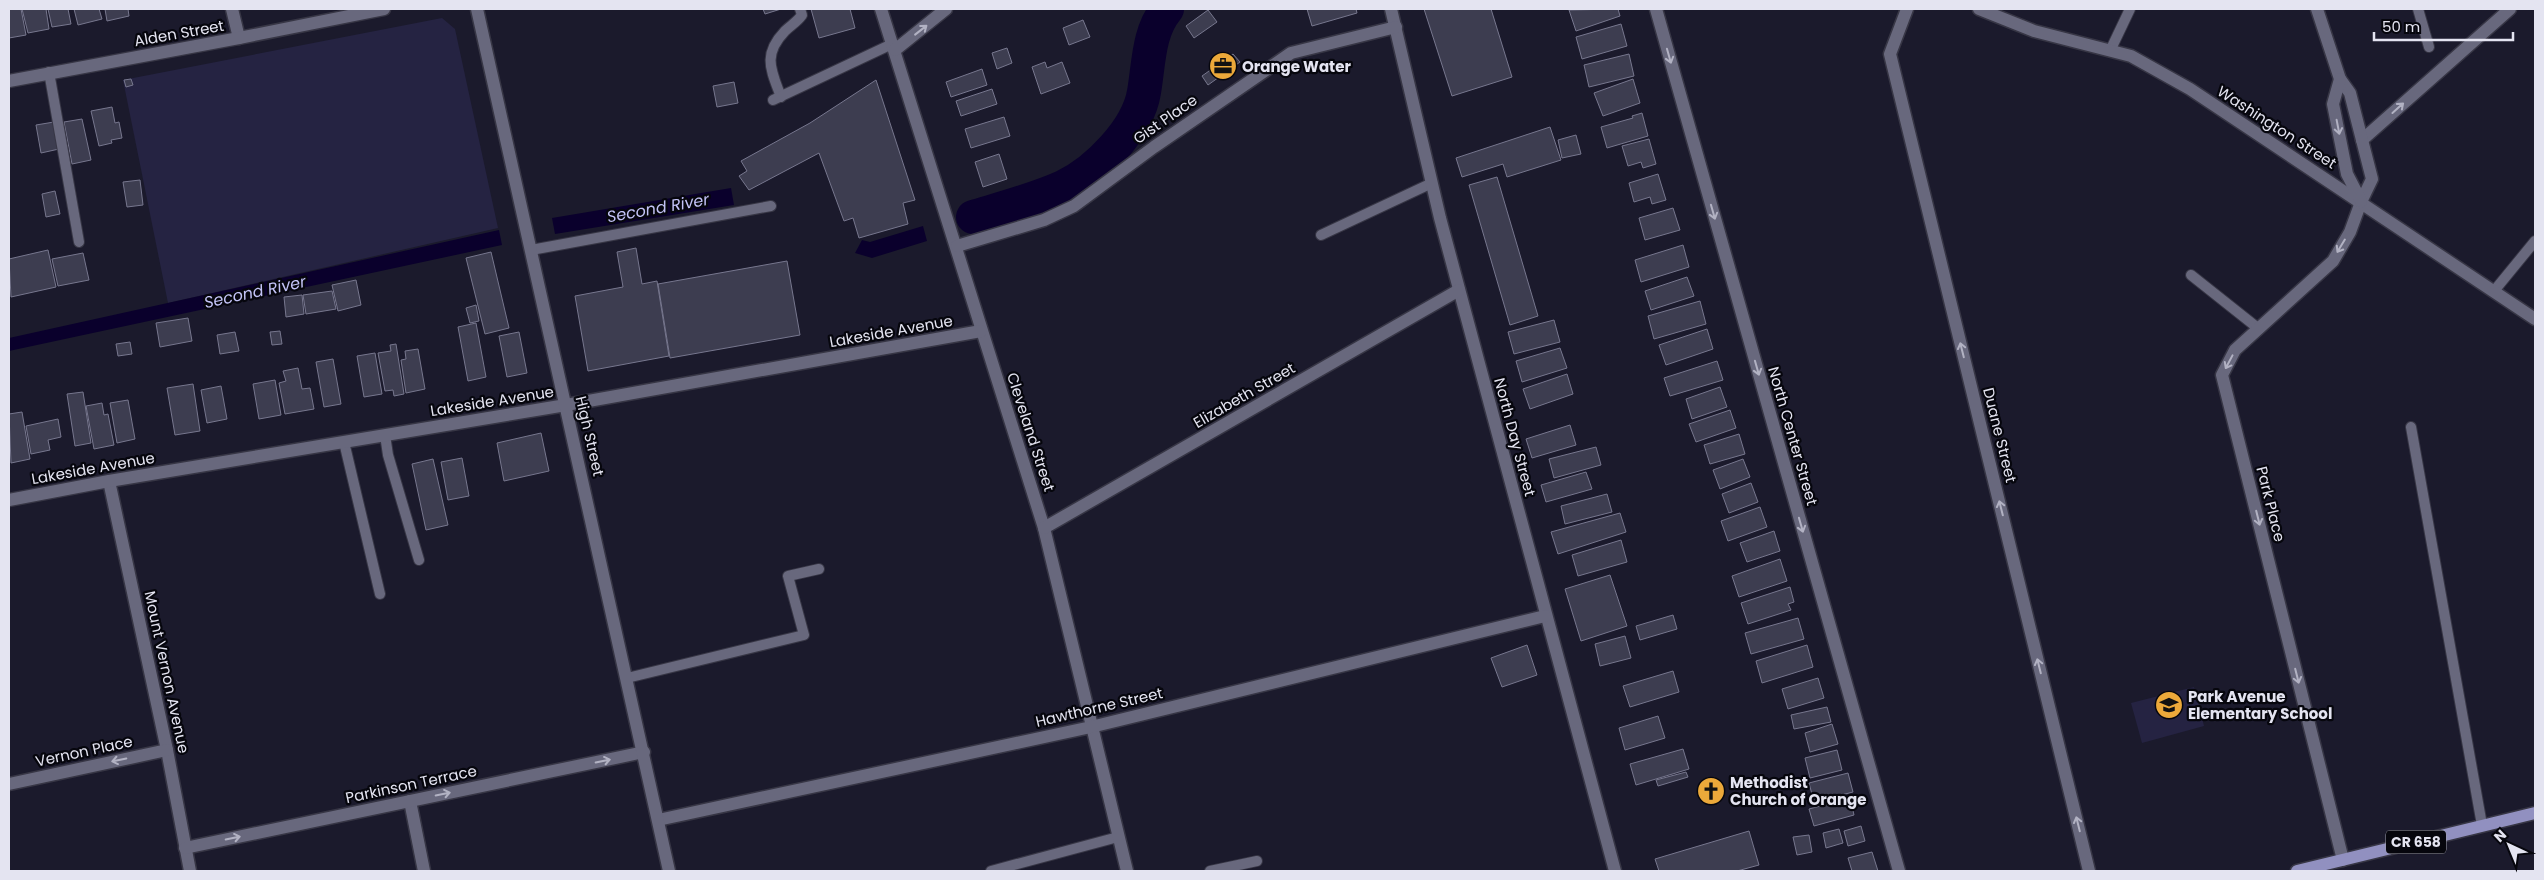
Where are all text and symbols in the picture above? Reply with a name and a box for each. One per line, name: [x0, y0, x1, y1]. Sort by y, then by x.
scale bar: [2374, 10, 2513, 42]
street label: Alden Street: [132, 15, 226, 51]
text: 50 m: [2382, 16, 2420, 37]
one-way arrow: [914, 25, 928, 35]
one-way arrow: [1664, 47, 1674, 63]
office icon: Orange Water: [1208, 51, 1238, 81]
place label: Orange Water: [1242, 56, 1351, 77]
street label: Washington Street: [2213, 81, 2341, 173]
street label: Gist Place: [1129, 89, 1201, 149]
one-way arrow: [2392, 102, 2405, 114]
one-way arrow: [2333, 118, 2343, 134]
water label: Second River: [605, 188, 712, 228]
one-way arrow: [1709, 204, 1718, 220]
one-way arrow: [2336, 239, 2346, 253]
water label: Second River: [202, 270, 309, 314]
street label: Lakeside Avenue: [828, 310, 954, 352]
one-way arrow: [1957, 343, 1967, 359]
one-way arrow: [2224, 354, 2233, 369]
street label: Elizabeth Street: [1189, 357, 1299, 433]
one-way arrow: [1753, 360, 1763, 376]
street label: North Center Street: [1763, 364, 1823, 508]
street label: Cleveland Street: [1002, 370, 1060, 494]
street label: North Day Street: [1489, 375, 1541, 499]
street label: Lakeside Avenue: [429, 381, 555, 421]
street label: Duane Street: [1978, 385, 2022, 485]
street label: High Street: [571, 394, 609, 478]
street label: Lakeside Avenue: [30, 447, 156, 489]
street label: Park Place: [2251, 464, 2291, 544]
one-way arrow: [1996, 501, 2005, 517]
one-way arrow: [2254, 510, 2263, 526]
one-way arrow: [1797, 516, 1807, 532]
street label: Mount Vernon Avenue: [140, 589, 194, 755]
one-way arrow: [2034, 658, 2044, 674]
one-way arrow: [2293, 667, 2302, 683]
street label: Hawthorne Street: [1033, 682, 1165, 732]
place label: Park Avenue Elementary School: [2188, 686, 2332, 724]
school or university icon: Park Avenue Elementary School: [2154, 690, 2184, 720]
street label: Vernon Place: [34, 730, 134, 772]
one-way arrow: [594, 755, 610, 765]
one-way arrow: [112, 756, 128, 765]
street label: Parkinson Terrace: [343, 760, 479, 808]
place label: Methodist Church of Orange: [1730, 772, 1867, 810]
church icon: Methodist Church of Orange: [1696, 776, 1726, 806]
one-way arrow: [435, 789, 451, 798]
one-way arrow: [2073, 816, 2082, 832]
north arrow: [2484, 820, 2534, 870]
text: N: [2489, 825, 2511, 846]
road number: CR 658: [2386, 830, 2446, 854]
one-way arrow: [225, 833, 241, 842]

